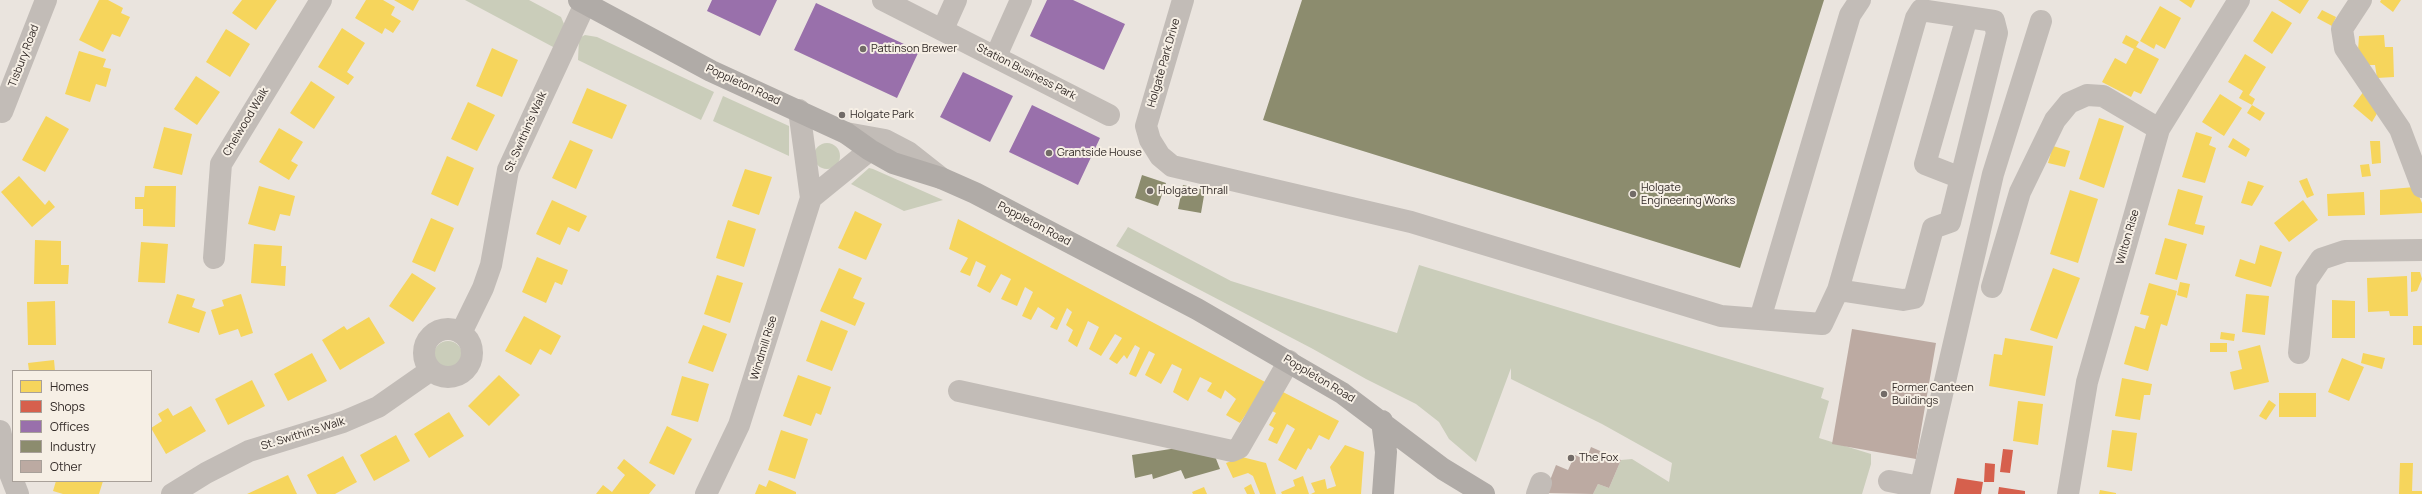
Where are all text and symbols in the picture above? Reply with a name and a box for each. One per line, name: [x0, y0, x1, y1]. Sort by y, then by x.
street label: Holgate Park Drive: [1145, 17, 1183, 109]
street label: Tisbury Road: [6, 23, 42, 89]
street label: Station Business Park: [974, 41, 1078, 103]
place label: Pattinson Brewer: [871, 42, 957, 56]
marker: Pattinson Brewer: [858, 44, 868, 54]
street label: Poppleton Road: [704, 62, 782, 108]
street label: Chelwood Walk: [220, 85, 272, 159]
street label: St. Swithin's Walk: [502, 90, 550, 174]
place label: Holgate Park: [850, 108, 914, 122]
marker: Holgate Park: [837, 110, 847, 120]
place label: Grantside House: [1057, 146, 1142, 160]
marker: Grantside House: [1044, 148, 1054, 158]
place label: Holgate Engineering Works: [1641, 181, 1735, 207]
place label: Holgate Thrall: [1158, 184, 1228, 198]
marker: Holgate Thrall: [1145, 186, 1155, 196]
marker: Holgate Engineering Works: [1628, 189, 1638, 199]
street label: Poppleton Road: [995, 199, 1073, 249]
street label: Wilton Rise: [2114, 208, 2142, 266]
street label: Windmill Rise: [748, 314, 780, 382]
street label: Poppleton Road: [1281, 353, 1357, 405]
legend: [12, 370, 152, 482]
text: Homes: [50, 378, 89, 395]
place label: Former Canteen Buildings: [1892, 381, 1974, 407]
marker: Former Canteen Buildings: [1879, 389, 1889, 399]
text: Shops: [50, 398, 85, 415]
street label: St. Swithin's Walk: [259, 415, 347, 453]
text: Offices: [50, 418, 89, 435]
text: Industry: [50, 438, 96, 455]
place label: The Fox: [1579, 451, 1618, 465]
marker: The Fox: [1566, 453, 1576, 463]
text: Other: [50, 458, 82, 475]

